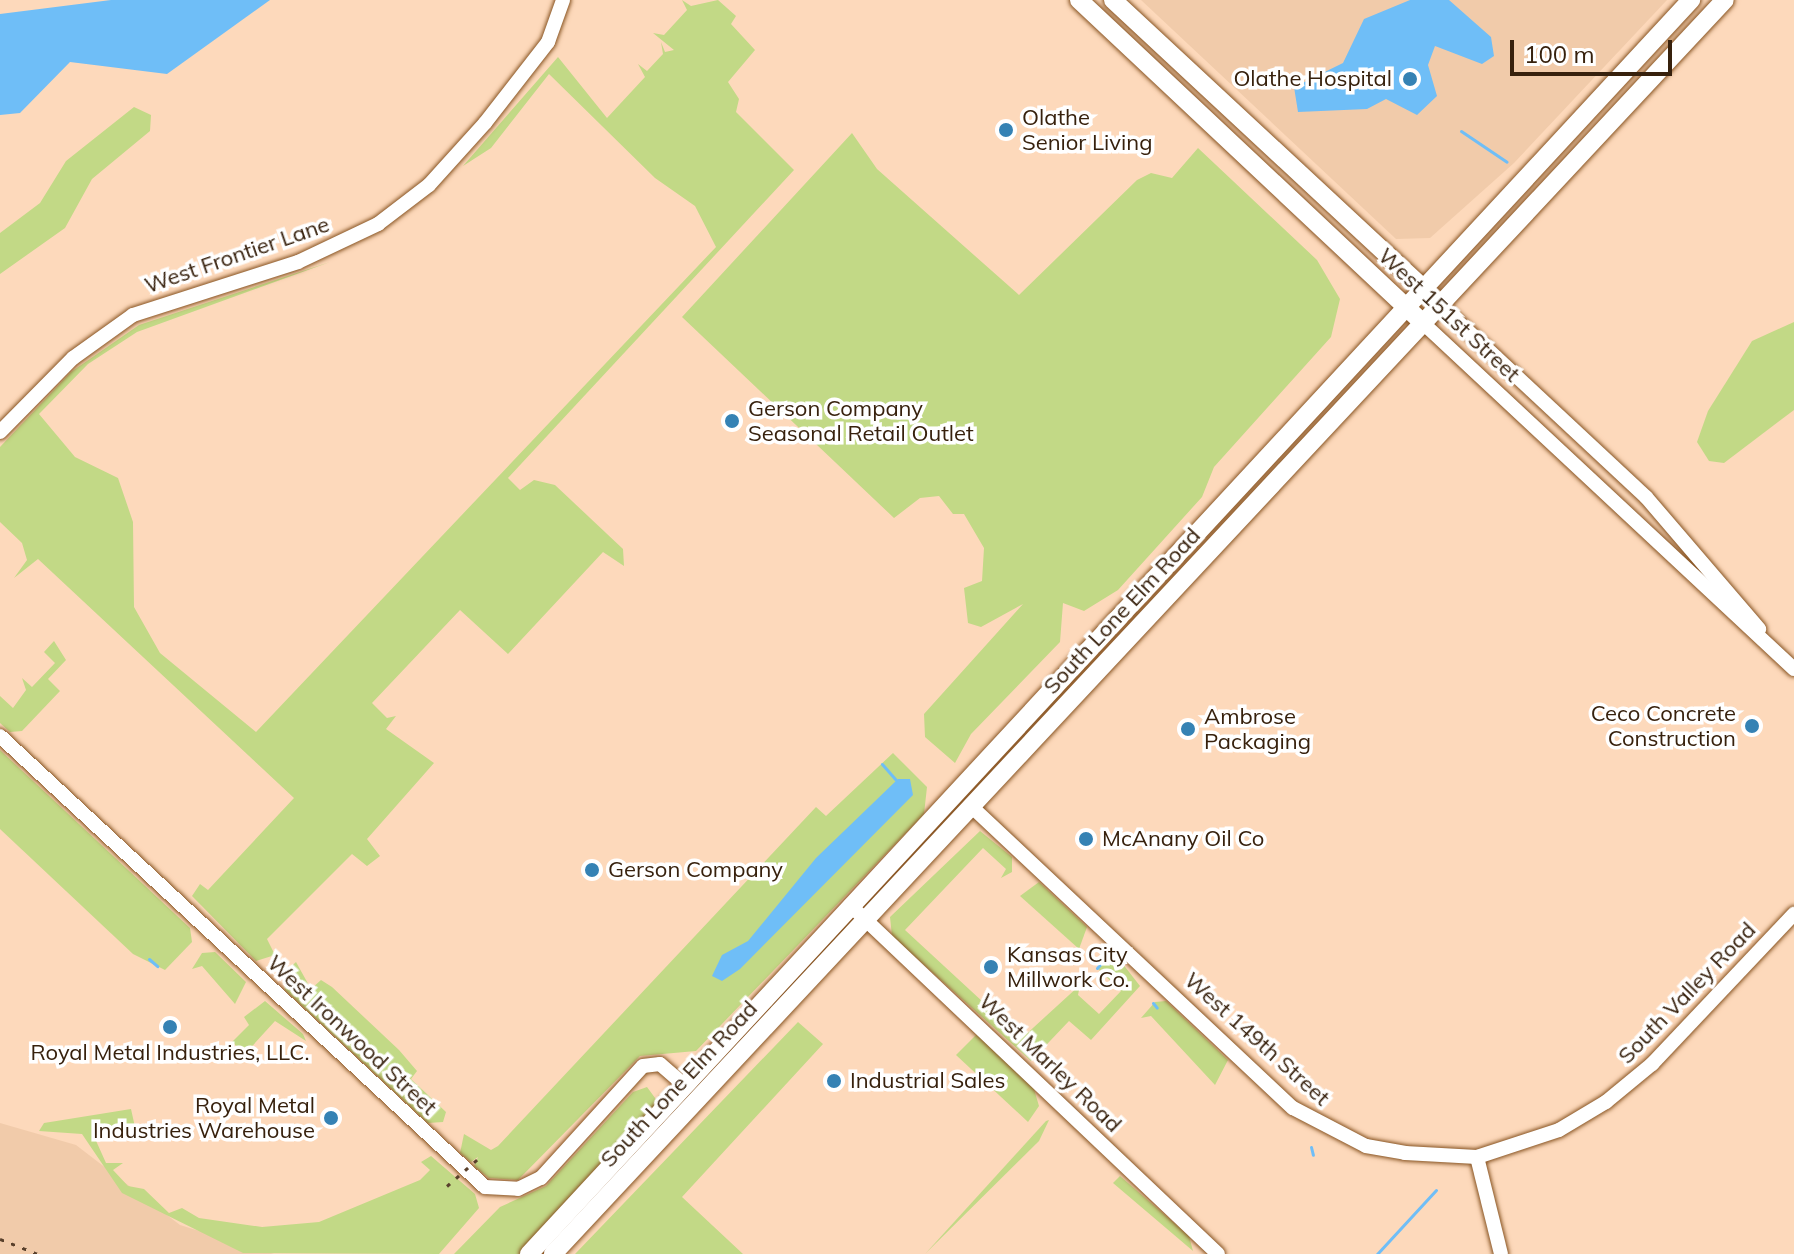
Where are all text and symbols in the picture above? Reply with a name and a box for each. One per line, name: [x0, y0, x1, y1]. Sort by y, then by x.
scale bar: [1514, 24, 1676, 74]
text: 100 m: [1524, 39, 1595, 69]
place label: Olathe Hospital: [1233, 66, 1392, 92]
marker: Olathe Hospital: [1399, 68, 1421, 90]
place label: Olathe Senior Living: [1022, 104, 1152, 156]
marker: Olathe Senior Living: [997, 121, 1015, 139]
street label: West Frontier Lane: [141, 211, 333, 299]
street label: West 151st Street: [1373, 243, 1525, 387]
place label: Gerson Company Seasonal Retail Outlet: [748, 395, 974, 446]
marker: Gerson Company Seasonal Retail Outlet: [723, 412, 741, 430]
street label: South Lone Elm Road: [1038, 522, 1206, 700]
place label: Ceco Concrete Construction: [1591, 700, 1736, 752]
place label: Ambrose Packaging: [1204, 703, 1311, 754]
marker: Ceco Concrete Construction: [1743, 717, 1761, 735]
marker: Ambrose Packaging: [1179, 720, 1197, 738]
place label: McAnany Oil Co: [1102, 826, 1264, 852]
marker: McAnany Oil Co: [1077, 830, 1095, 848]
place label: Gerson Company: [608, 857, 783, 883]
marker: Gerson Company: [583, 861, 601, 879]
street label: South Valley Road: [1613, 917, 1761, 1069]
place label: Kansas City Millwork Co.: [1007, 941, 1130, 992]
street label: West Ironwood Street: [262, 950, 442, 1120]
marker: Kansas City Millwork Co.: [982, 958, 1000, 976]
street label: West 149th Street: [1179, 967, 1335, 1111]
street label: West Marley Road: [973, 988, 1127, 1138]
street label: South Lone Elm Road: [595, 995, 763, 1173]
marker: Royal Metal Industries, LLC.: [161, 1018, 179, 1036]
place label: Royal Metal Industries, LLC.: [31, 1040, 309, 1066]
place label: Industrial Sales: [850, 1068, 1005, 1094]
marker: Industrial Sales: [825, 1072, 843, 1090]
place label: Royal Metal Industries Warehouse: [93, 1092, 315, 1144]
marker: Royal Metal Industries Warehouse: [322, 1109, 340, 1127]

